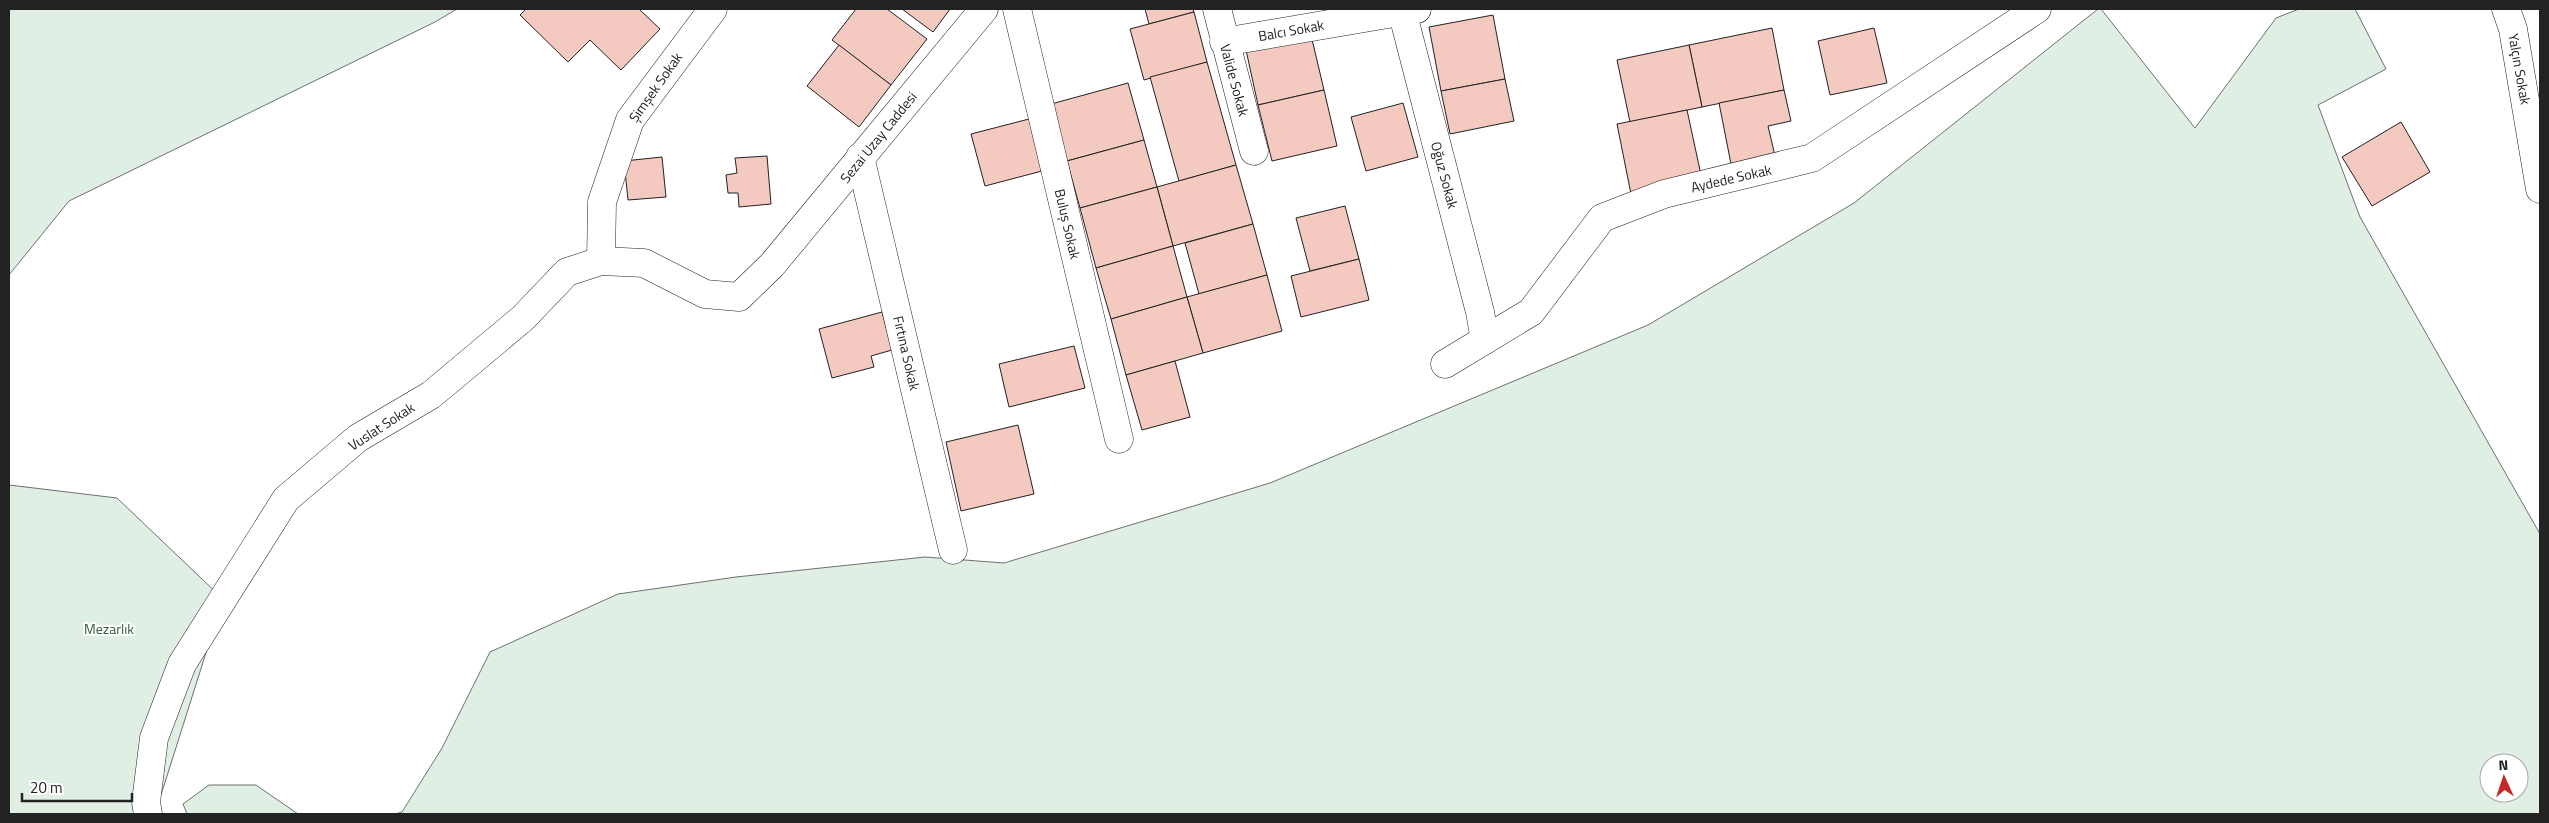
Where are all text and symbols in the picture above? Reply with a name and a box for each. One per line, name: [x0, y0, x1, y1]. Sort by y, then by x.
street label: Balcı Sokak: [1256, 14, 1326, 46]
street label: Yalçın Sokak: [2503, 32, 2537, 107]
street label: Valide Sokak: [1215, 42, 1255, 119]
street label: Şimşek Sokak: [623, 48, 687, 126]
street label: Sezai Uzay Caddesi: [834, 87, 922, 187]
street label: Oğuz Sokak: [1426, 139, 1464, 211]
street label: Aydede Sokak: [1689, 158, 1774, 197]
street label: Buluş Sokak: [1050, 187, 1086, 262]
street label: Fırtına Sokak: [888, 314, 926, 393]
street label: Vuslat Sokak: [344, 397, 419, 455]
park label: Mezarlık: [84, 618, 134, 639]
north arrow: [2479, 753, 2529, 803]
text: N: [2498, 754, 2509, 775]
scale bar: [22, 770, 132, 802]
text: 20 m: [30, 776, 63, 799]

